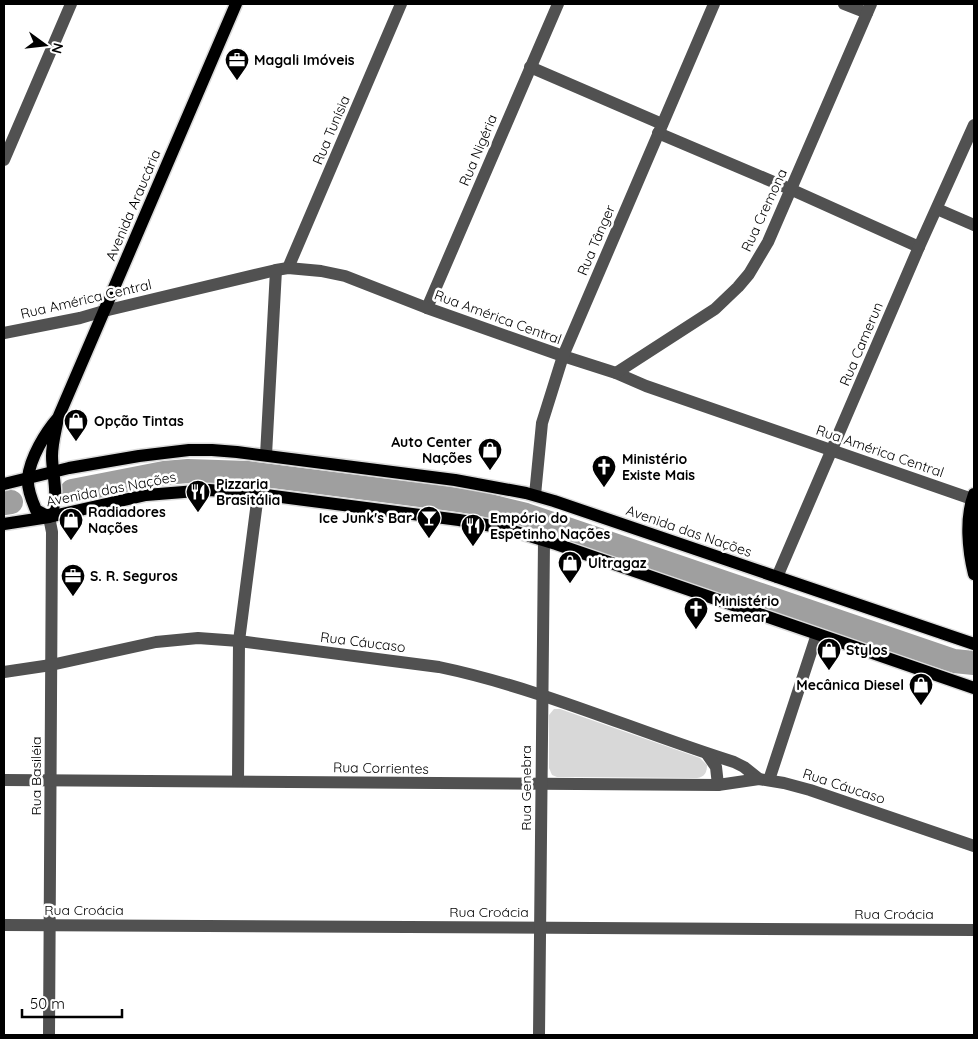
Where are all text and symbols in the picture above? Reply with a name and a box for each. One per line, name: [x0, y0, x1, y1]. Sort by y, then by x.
north arrow: [20, 20, 70, 70]
text: N: [48, 41, 68, 56]
office icon: Magali Imóveis: [224, 47, 250, 81]
place label: Magali Imóveis: [254, 51, 355, 69]
street label: Rua Tunísia: [308, 93, 354, 167]
street label: Rua Nigéria: [455, 112, 501, 188]
street label: Avenida Araucária: [101, 147, 165, 263]
street label: Rua Cremona: [737, 166, 791, 254]
street label: Rua Tânger: [573, 201, 619, 278]
street label: Rua América Central: [19, 275, 153, 323]
street label: Rua América Central: [432, 286, 564, 348]
street label: Rua Camerun: [835, 299, 887, 389]
shop icon: Opção Tintas: [63, 408, 89, 442]
place label: Opção Tintas: [94, 412, 184, 430]
street label: Rua América Central: [814, 421, 946, 481]
place label: Auto Center Nações: [391, 433, 472, 467]
shop icon: Auto Center Nações: [477, 437, 503, 471]
place label: Ministério Existe Mais: [622, 450, 695, 484]
church icon: Ministério Existe Mais: [591, 454, 617, 488]
street label: Avenida das Nações: [44, 468, 178, 510]
place label: Pizzaria Brasitália: [216, 475, 280, 509]
restaurant icon: Pizzaria Brasitália: [185, 479, 211, 513]
street label: Avenida das Nações: [624, 501, 754, 561]
place label: Radiadores Nações: [88, 503, 166, 537]
bar icon: Ice Junk's Bar: [416, 505, 442, 539]
shop icon: Radiadores Nações: [58, 507, 84, 541]
place label: Ice Junk's Bar: [319, 509, 412, 527]
place label: Empório do Espetinho Nações: [490, 509, 610, 543]
restaurant icon: Empório do Espetinho Nações: [460, 513, 486, 547]
shop icon: Ultragaz: [557, 550, 583, 584]
place label: Ultragaz: [588, 554, 647, 572]
office icon: S. R. Seguros: [60, 563, 86, 597]
place label: S. R. Seguros: [90, 567, 178, 585]
place label: Ministério Semear: [714, 592, 779, 626]
church icon: Ministério Semear: [683, 596, 709, 630]
street label: Rua Cáucaso: [319, 628, 407, 656]
shop icon: Stylos: [816, 637, 842, 671]
place label: Stylos: [846, 641, 888, 659]
shop icon: Mecânica Diesel: [908, 672, 934, 706]
place label: Mecânica Diesel: [796, 676, 904, 694]
street label: Rua Basiléia: [27, 736, 45, 816]
street label: Rua Genebra: [517, 745, 535, 831]
street label: Rua Corrientes: [333, 758, 429, 778]
street label: Rua Cáucaso: [800, 764, 888, 808]
street label: Rua Croácia: [44, 901, 124, 919]
street label: Rua Croácia: [449, 903, 529, 921]
street label: Rua Croácia: [854, 905, 934, 923]
scale bar: [22, 986, 122, 1018]
text: 50 m: [30, 994, 65, 1013]

